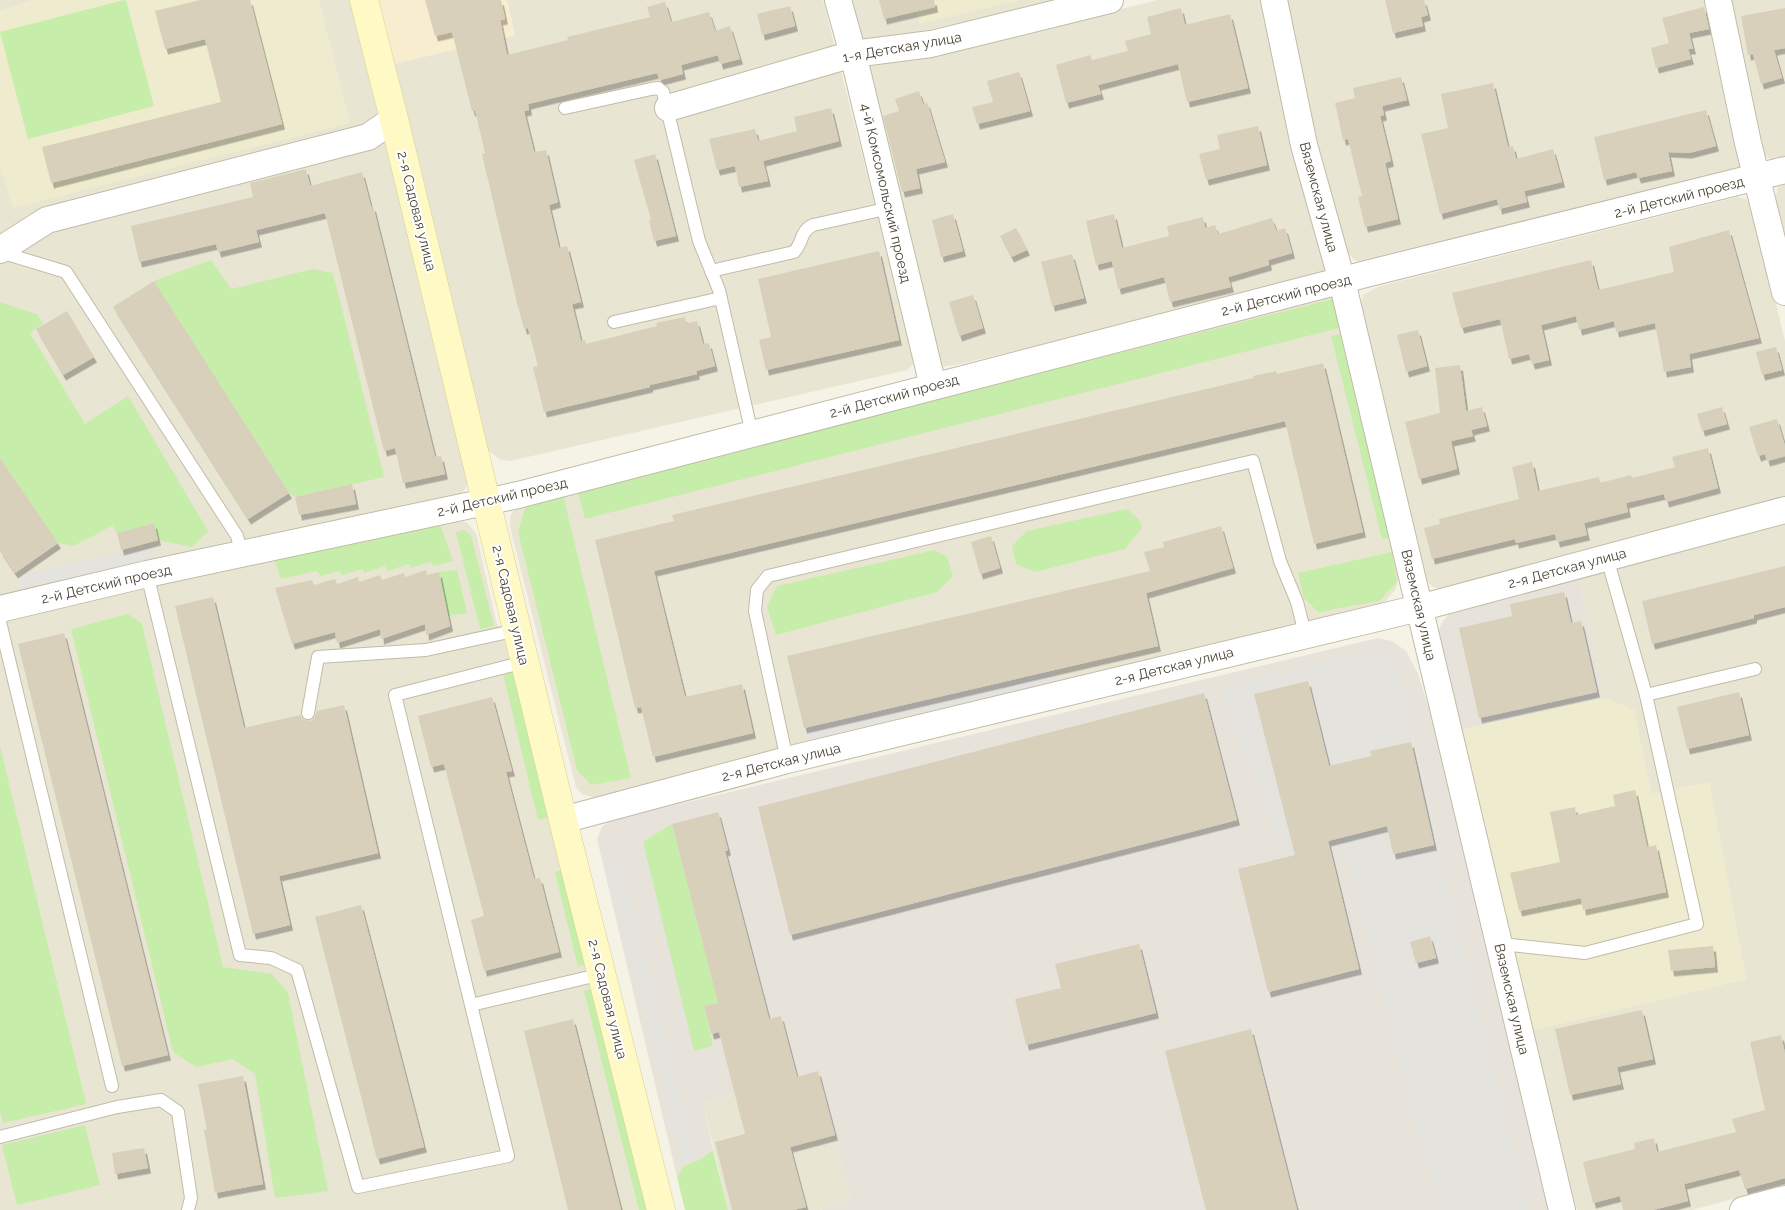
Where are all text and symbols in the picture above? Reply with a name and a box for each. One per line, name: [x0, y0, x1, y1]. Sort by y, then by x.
street label: 1-я Детская улица: [841, 29, 963, 65]
street label: 4-й Комсомольский проезд: [858, 102, 914, 284]
street label: Вяземская улица: [1297, 140, 1341, 254]
street label: 2-я Садовая улица: [394, 149, 440, 273]
street label: 2-й Детский проезд: [1612, 173, 1746, 221]
street label: 2-й Детский проезд: [1219, 271, 1353, 319]
street label: 2-й Детский проезд: [828, 371, 960, 421]
street label: 2-й Детский проезд: [435, 474, 569, 520]
street label: 2-я Садовая улица: [489, 543, 533, 667]
street label: 2-я Детская улица: [1506, 544, 1628, 592]
street label: Вяземская улица: [1398, 548, 1440, 662]
street label: 2-й Детский проезд: [39, 561, 173, 607]
street label: 2-я Детская улица: [1113, 643, 1235, 689]
street label: 2-я Детская улица: [720, 739, 842, 785]
street label: 2-я Садовая улица: [585, 937, 631, 1061]
street label: Вяземская улица: [1491, 942, 1533, 1056]

